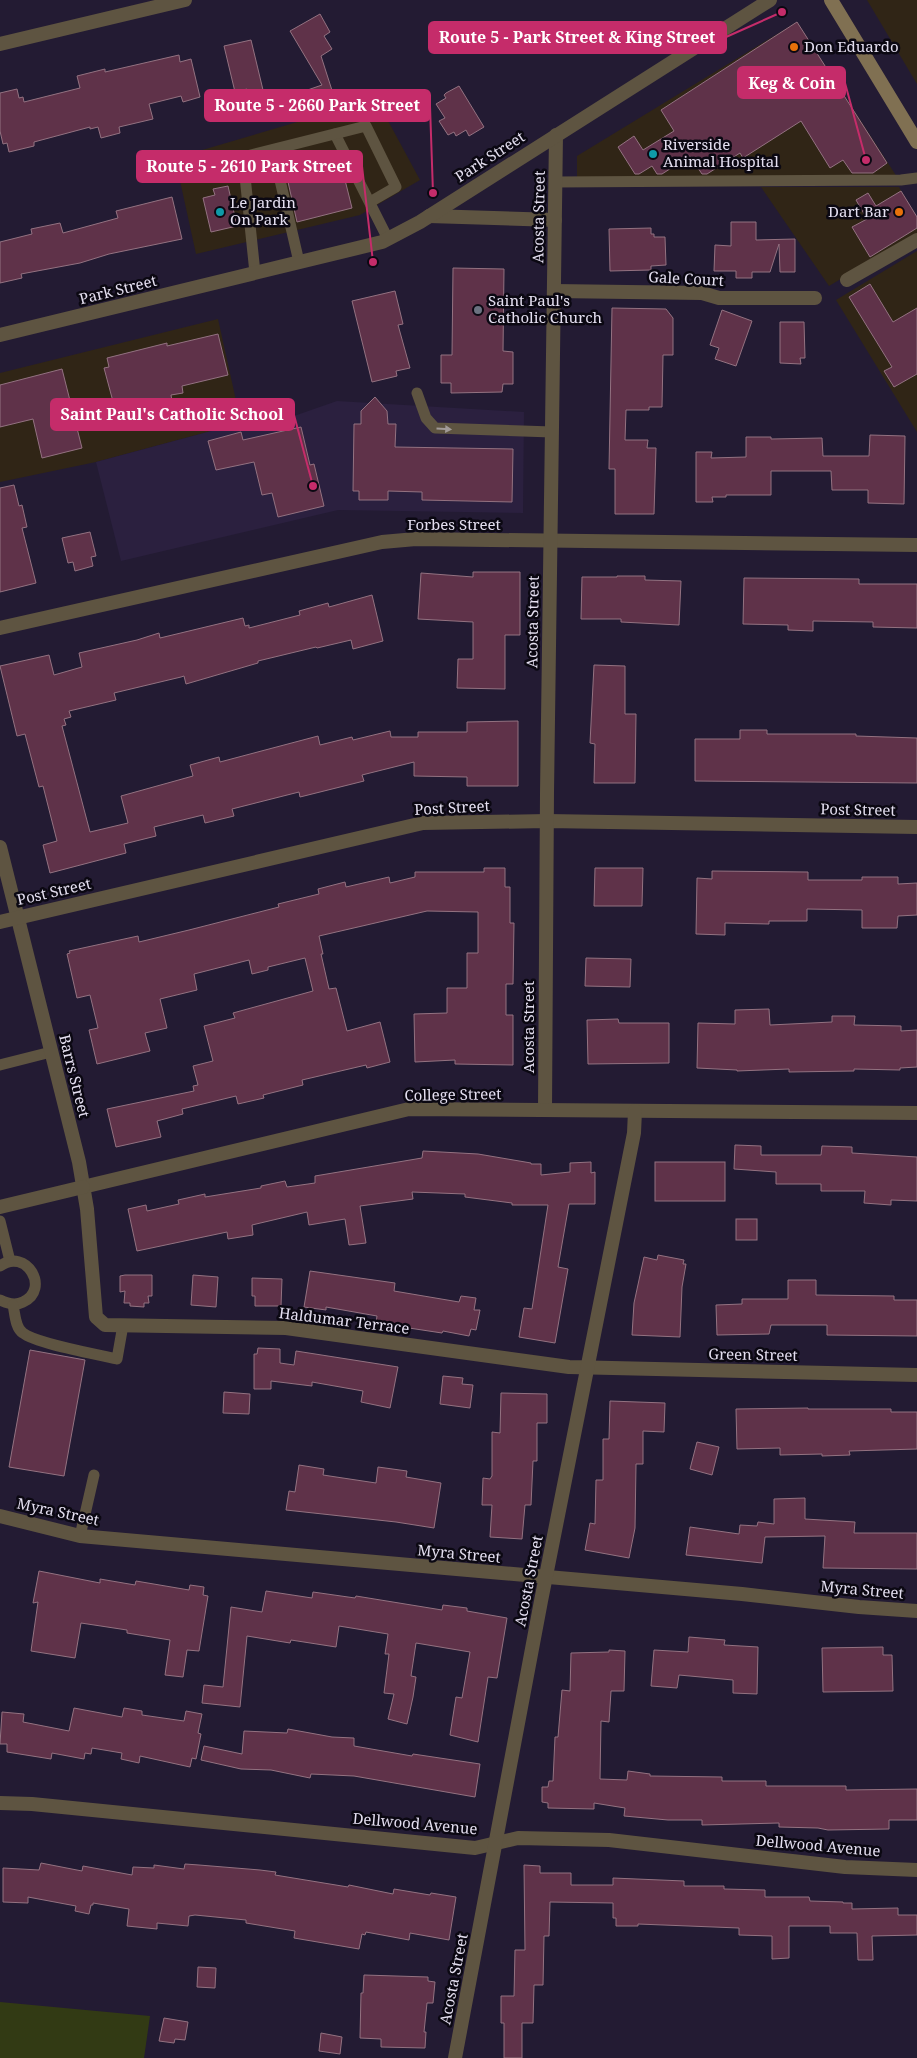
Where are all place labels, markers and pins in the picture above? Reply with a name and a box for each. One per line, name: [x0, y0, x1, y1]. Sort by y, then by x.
callout: Route 5 - Park Street & King Street: [429, 22, 726, 53]
place label: Don Eduardo: [804, 36, 899, 56]
marker: Don Eduardo: [788, 41, 800, 53]
callout: Keg & Coin: [738, 67, 845, 98]
callout: Route 5 - 2660 Park Street: [205, 90, 430, 121]
place label: Riverside Animal Hospital: [663, 134, 779, 171]
marker: Riverside Animal Hospital: [647, 148, 659, 160]
callout: Route 5 - 2610 Park Street: [137, 151, 362, 182]
place label: Le Jardin On Park: [230, 192, 296, 229]
place label: Dart Bar: [828, 201, 889, 221]
marker: Le Jardin On Park: [214, 206, 226, 218]
marker: Dart Bar: [893, 206, 905, 218]
place label: Saint Paul's Catholic Church: [488, 290, 603, 327]
marker: Saint Paul's Catholic Church: [472, 304, 484, 316]
callout: Saint Paul's Catholic School: [51, 399, 294, 430]

